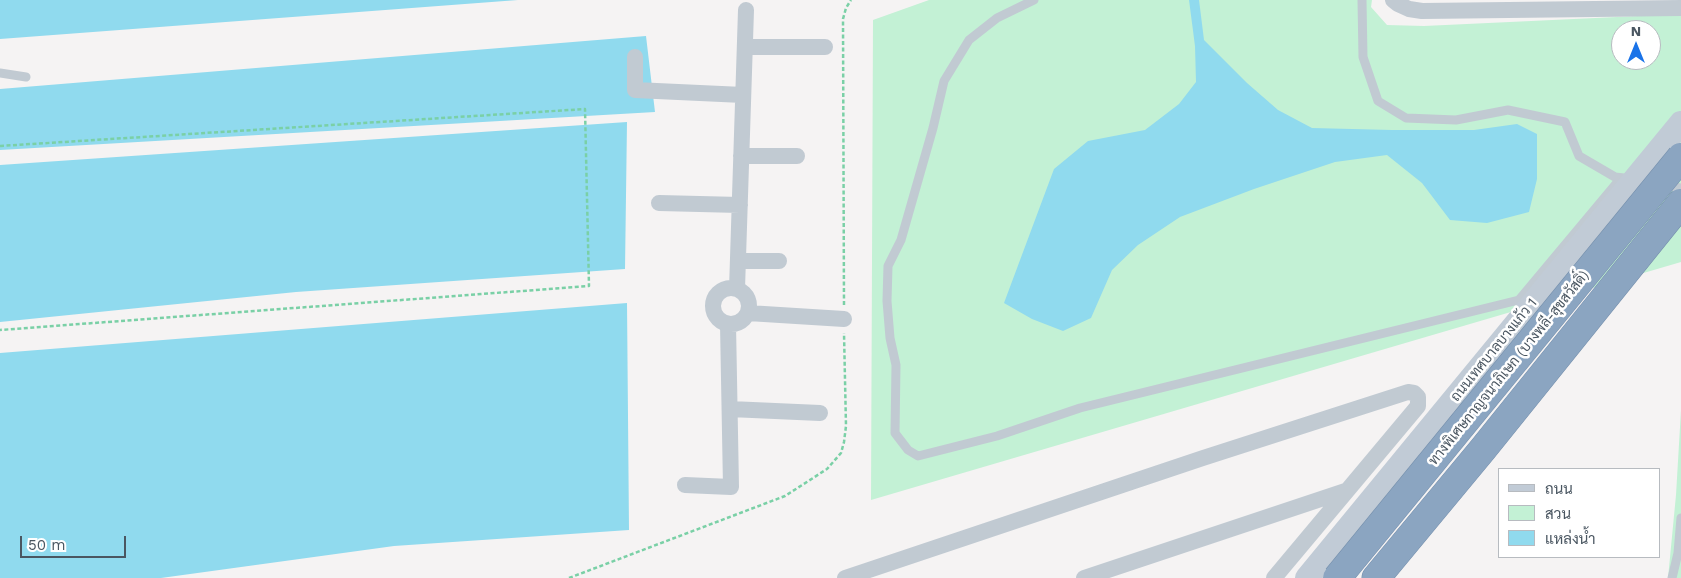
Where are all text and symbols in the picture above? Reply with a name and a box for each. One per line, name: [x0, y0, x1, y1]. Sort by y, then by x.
north arrow: [1611, 20, 1661, 70]
text: N: [1631, 23, 1641, 39]
street label: ทางพิเศษกาญจนาภิเษก (บางพลี-สุขสวัสดิ์): [1425, 267, 1593, 469]
street label: ถนนเทศบาลบางแก้ว 1: [1447, 295, 1541, 405]
legend: [1498, 468, 1661, 558]
text: ถนน: [1545, 480, 1573, 498]
text: สวน: [1545, 505, 1571, 523]
scale bar: [22, 526, 129, 558]
text: แหล่งน้ำ: [1545, 530, 1596, 548]
text: 50 m: [28, 536, 65, 554]

